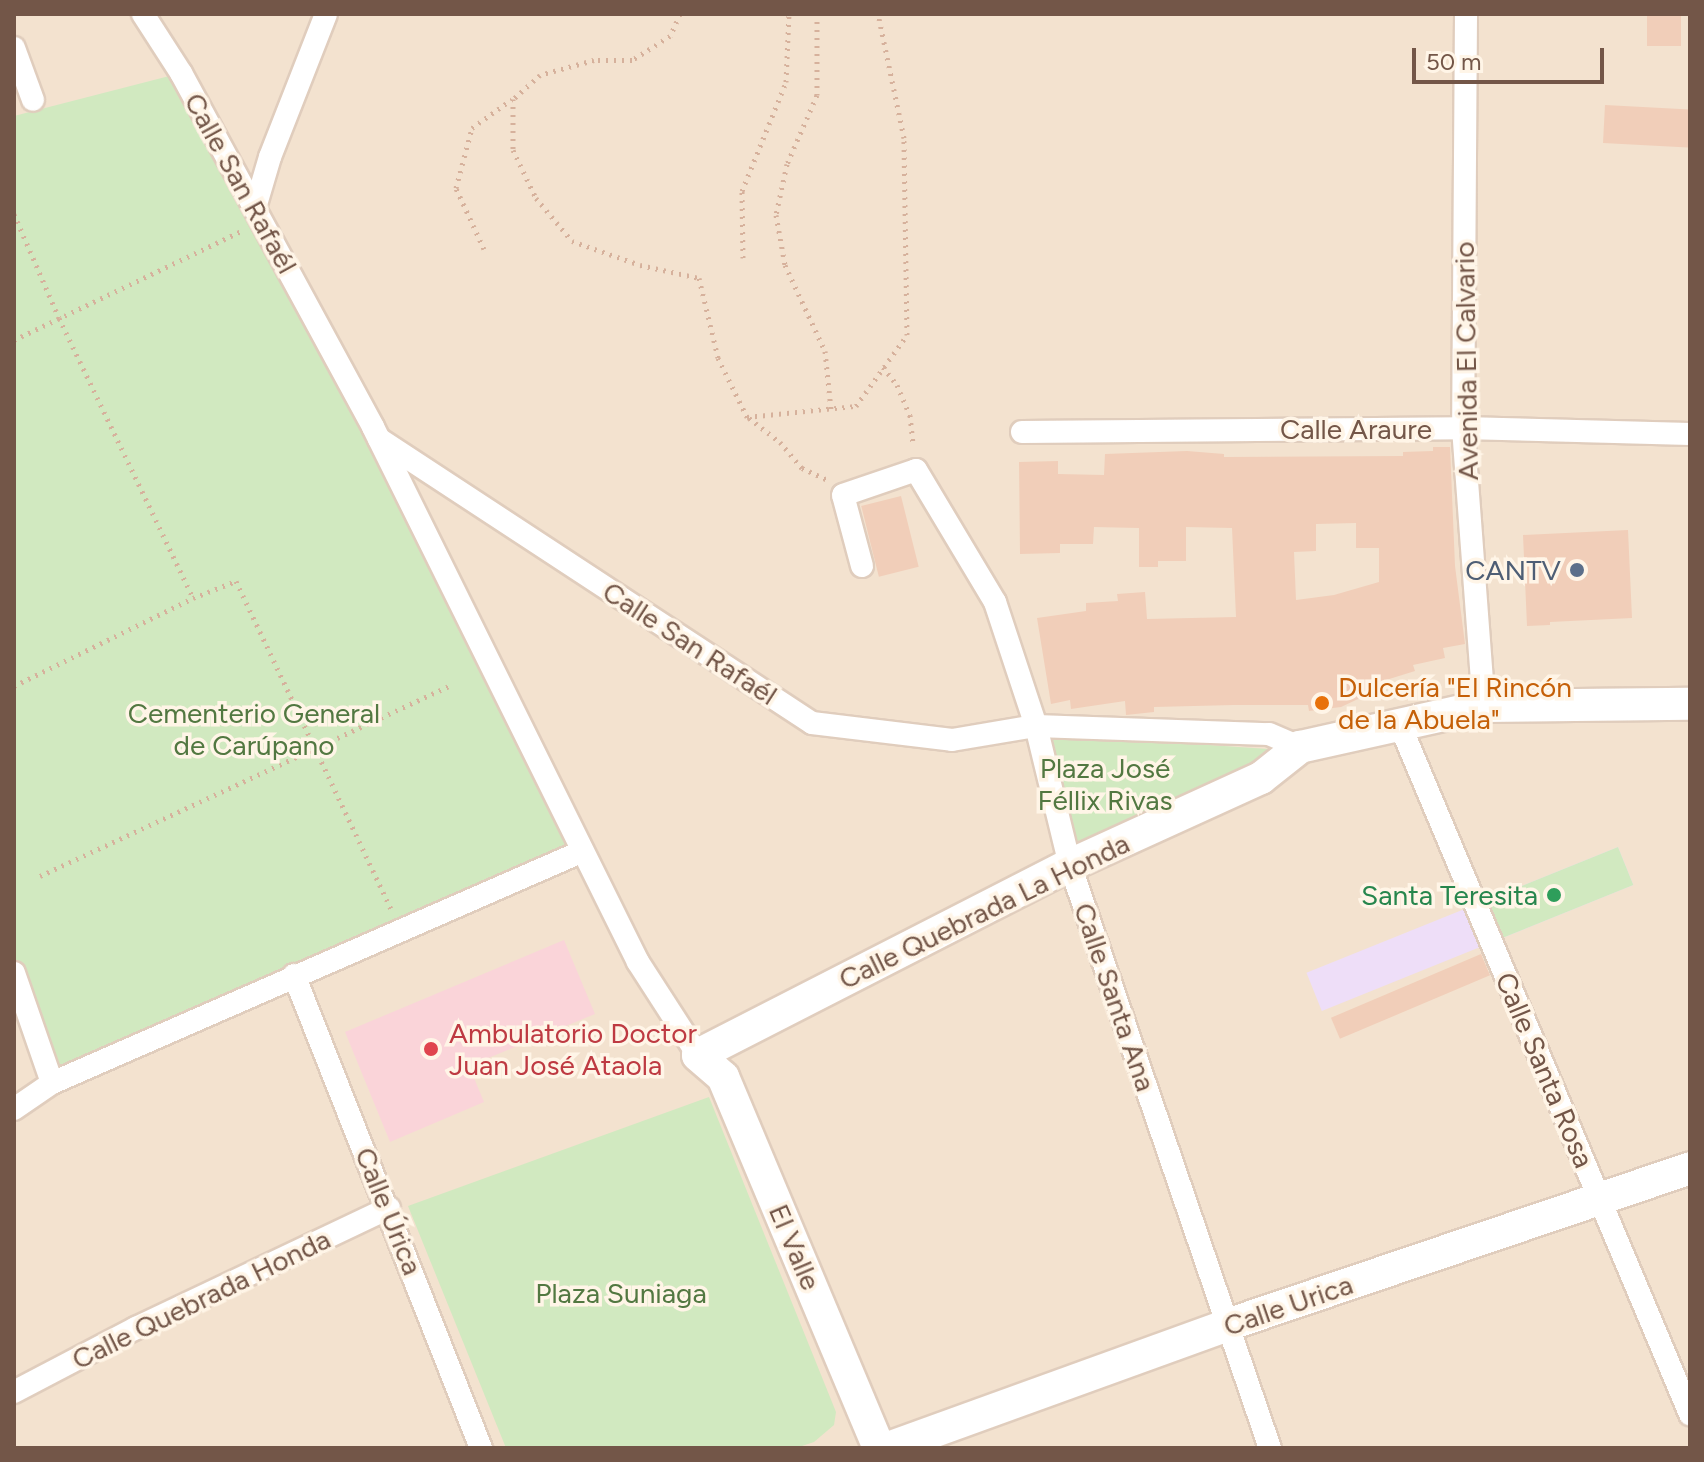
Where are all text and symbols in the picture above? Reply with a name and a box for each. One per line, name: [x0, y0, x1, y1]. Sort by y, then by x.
scale bar: [1416, 32, 1608, 82]
text: 50 m: [1426, 47, 1482, 76]
street label: Calle San Rafaél: [178, 87, 304, 279]
street label: Avenida El Calvario: [1447, 241, 1485, 481]
street label: Calle Araure: [1280, 412, 1432, 446]
place label: CANTV: [1465, 553, 1561, 587]
marker: CANTV: [1568, 561, 1586, 579]
street label: Calle San Rafaél: [597, 574, 783, 712]
place label: Dulcería "El Rincón de la Abuela": [1338, 670, 1572, 736]
marker: Dulcería "El Rincón de la Abuela": [1313, 694, 1331, 712]
park label: Cementerio General de Carúpano: [128, 696, 380, 762]
park label: Plaza José Féllix Rivas: [1038, 751, 1172, 817]
street label: Calle Quebrada La Honda: [833, 826, 1135, 996]
place label: Santa Teresita: [1361, 878, 1538, 912]
marker: Santa Teresita: [1545, 886, 1563, 904]
street label: Calle Santa Ana: [1067, 899, 1163, 1095]
street label: Calle Santa Rosa: [1489, 967, 1601, 1173]
place label: Ambulatorio Doctor Juan José Ataola: [449, 1016, 697, 1082]
marker: Ambulatorio Doctor Juan José Ataola: [420, 1038, 442, 1060]
street label: Calle Úrica: [348, 1143, 430, 1279]
street label: El Valle: [762, 1199, 828, 1295]
street label: Calle Quebrada Honda: [66, 1222, 336, 1376]
street label: Calle Urica: [1219, 1267, 1357, 1343]
park label: Plaza Suniaga: [535, 1276, 707, 1310]

